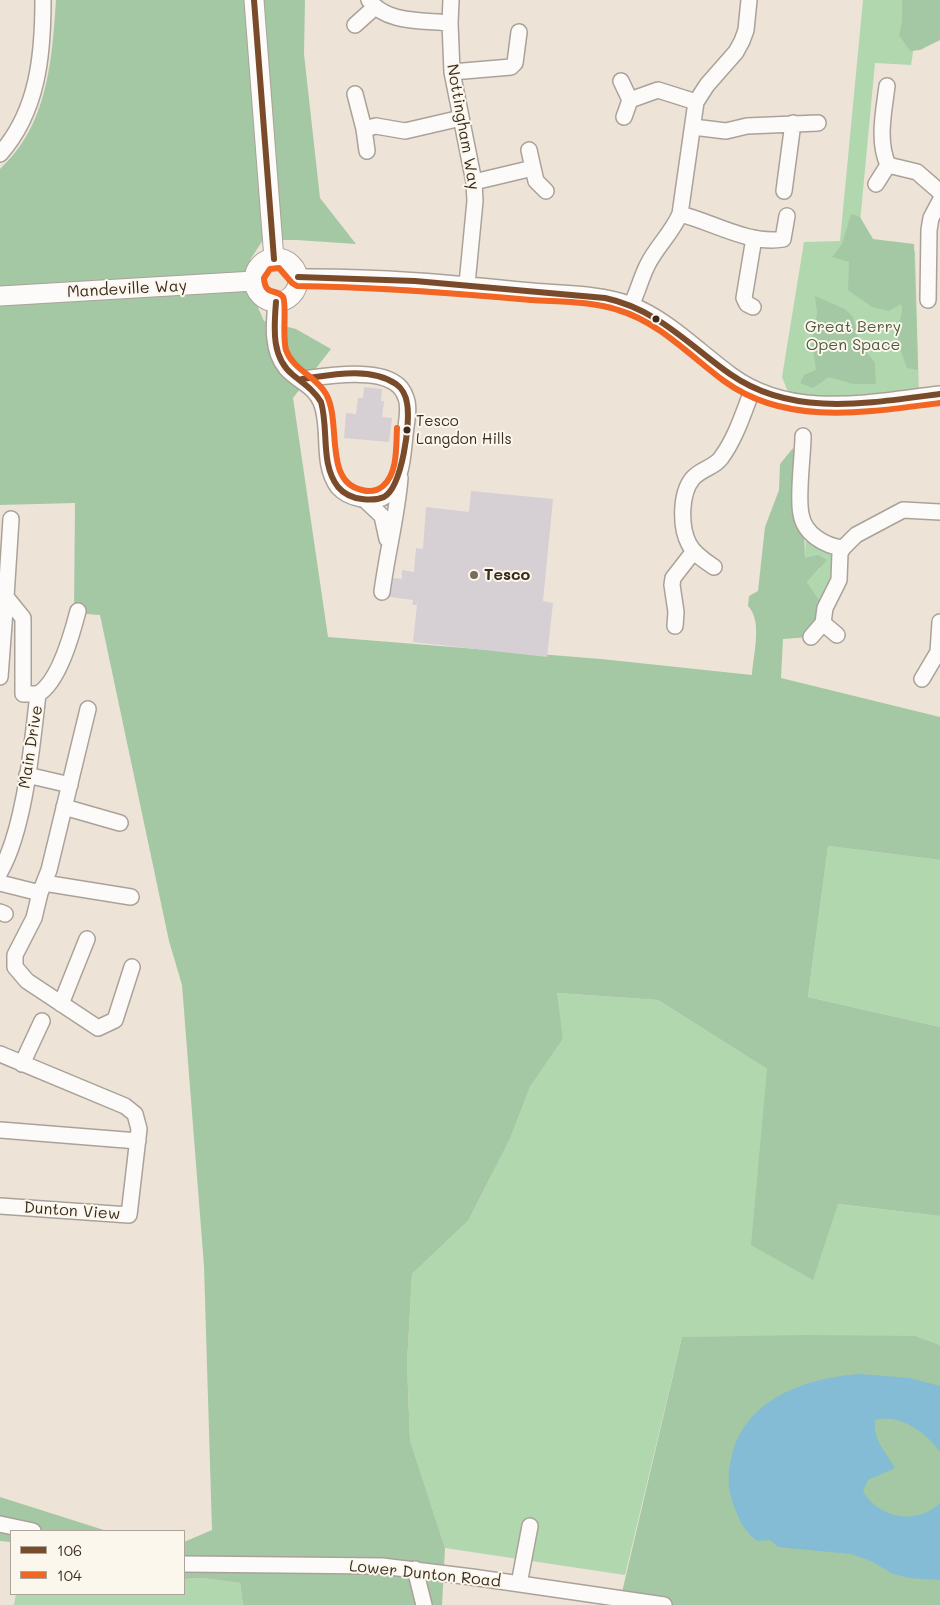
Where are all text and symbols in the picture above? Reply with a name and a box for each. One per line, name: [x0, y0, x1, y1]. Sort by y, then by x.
street label: Nottingham Way: [442, 62, 484, 192]
street label: Mandeville Way: [66, 276, 188, 302]
unlabelled marker: [651, 314, 661, 324]
park label: Great Berry Open Space: [805, 317, 901, 355]
place label: Tesco Langdon Hills: [416, 412, 512, 447]
marker: Tesco Langdon Hills: [402, 425, 412, 435]
place label: Tesco: [484, 565, 530, 585]
marker: Tesco: [468, 569, 480, 581]
street label: Main Drive: [15, 704, 47, 790]
street label: Dunton View: [23, 1198, 121, 1224]
legend: [10, 1530, 185, 1595]
text: 106: [57, 1540, 82, 1560]
street label: Lower Dunton Road: [348, 1556, 502, 1592]
text: 104: [57, 1565, 82, 1585]

